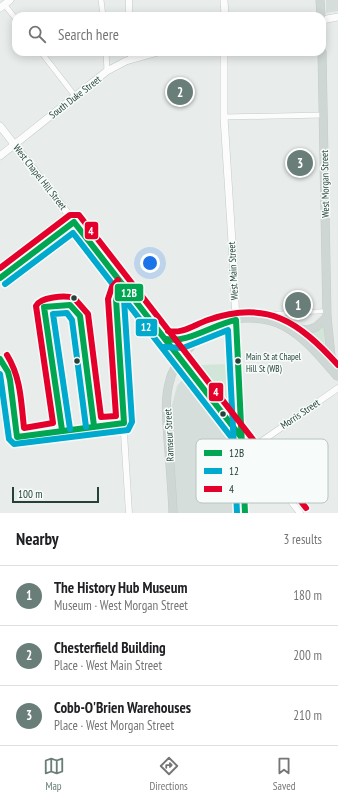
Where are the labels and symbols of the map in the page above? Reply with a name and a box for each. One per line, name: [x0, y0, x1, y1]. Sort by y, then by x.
street label: South Duke Street: [46, 72, 104, 121]
pin: 2: [167, 77, 193, 107]
street label: West Chapel Hill Street: [10, 142, 70, 213]
pin: 3: [287, 148, 313, 178]
street label: West Morgan Street: [318, 150, 332, 218]
line badge: 4: [84, 221, 99, 240]
text: 4: [88, 224, 94, 238]
street label: West Main Street: [225, 241, 241, 301]
your location: [140, 253, 160, 273]
line badge: 12B: [114, 283, 144, 302]
text: 12B: [121, 286, 138, 300]
pin: 1: [285, 290, 311, 320]
unlabelled marker: [69, 293, 79, 303]
line badge: 12: [135, 318, 158, 337]
text: 12: [141, 320, 151, 334]
place label: Main St at Chapel Hill St (WB): [246, 351, 302, 375]
unlabelled marker: [72, 356, 82, 366]
marker: Main St at Chapel Hill St (WB): [233, 356, 243, 366]
line badge: 4: [208, 382, 224, 402]
text: 4: [213, 385, 219, 399]
street label: Morris Street: [278, 396, 322, 432]
street label: Ramseur Street: [161, 408, 177, 462]
unlabelled marker: [218, 409, 228, 419]
legend: [196, 439, 328, 503]
text: 12B: [229, 446, 244, 460]
text: 12: [229, 464, 239, 478]
text: 4: [229, 482, 234, 496]
scale bar: [12, 485, 99, 504]

